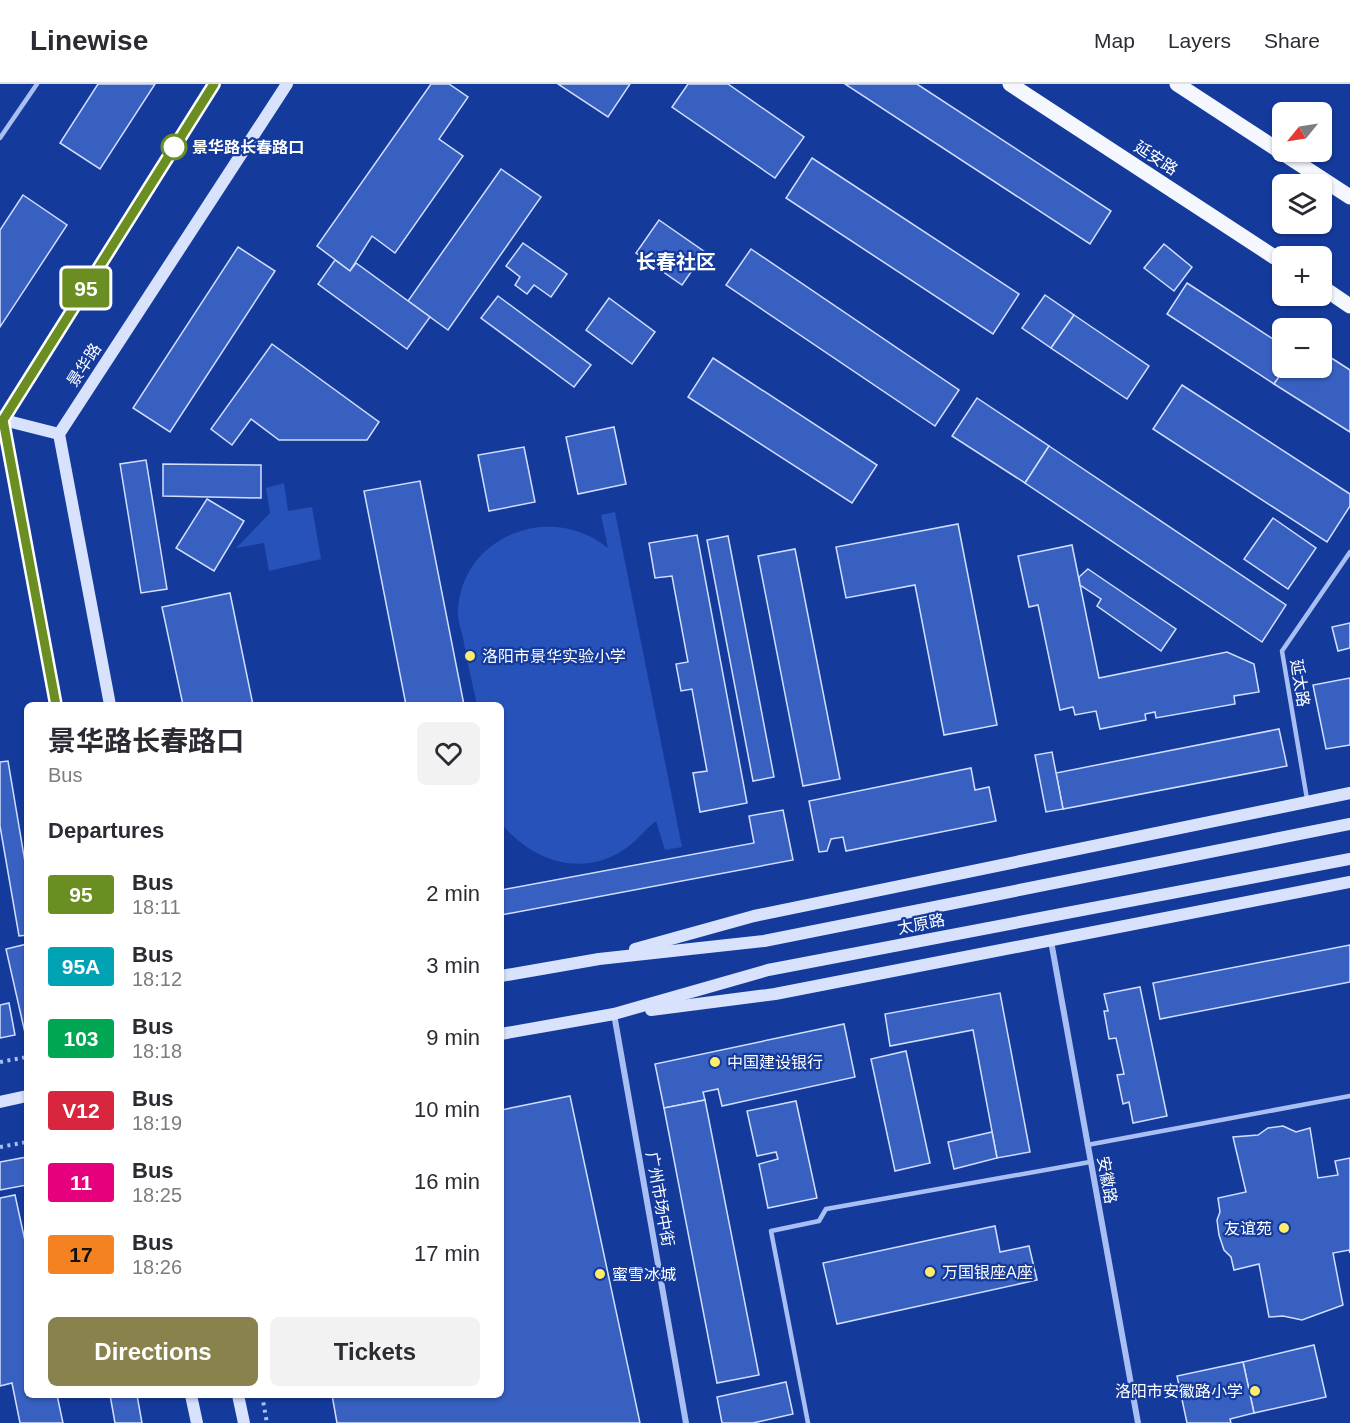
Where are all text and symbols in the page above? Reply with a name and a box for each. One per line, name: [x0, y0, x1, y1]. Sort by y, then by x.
text: Linewise: [30, 25, 148, 56]
text: Map: [1094, 29, 1135, 52]
text: Layers: [1168, 29, 1231, 52]
text: Share: [1264, 29, 1320, 52]
north arrow: [1272, 102, 1332, 162]
map controls: [1272, 102, 1332, 378]
marker: 景华路长春路口: [161, 134, 187, 160]
place label: 景华路长春路口: [192, 138, 304, 156]
street label: 延安路: [1131, 138, 1181, 178]
button: layers: [1272, 174, 1332, 234]
button: +: [1272, 246, 1332, 306]
district label: 长春社区: [636, 251, 716, 273]
line badge: 95: [59, 268, 113, 308]
text: 95: [74, 277, 98, 300]
button: −: [1272, 318, 1332, 378]
street label: 景华路: [64, 340, 104, 390]
place label: 洛阳市景华实验小学: [482, 648, 626, 665]
marker: 洛阳市景华实验小学: [463, 649, 477, 663]
street label: 延太路: [1288, 658, 1312, 708]
button: heart: [417, 722, 480, 785]
text: 景华路长春路口: [48, 726, 244, 757]
text: Bus: [48, 764, 82, 786]
text: Departures: [48, 818, 164, 843]
text: Bus: [132, 870, 174, 895]
text: 2 min: [426, 881, 480, 906]
text: 95: [69, 883, 93, 906]
text: 18:11: [132, 896, 181, 918]
street label: 太原路: [896, 911, 946, 937]
text: Bus: [132, 942, 174, 967]
text: 3 min: [426, 953, 480, 978]
text: 95A: [62, 955, 100, 978]
text: 18:12: [132, 968, 182, 990]
text: Bus: [132, 1014, 174, 1039]
text: 9 min: [426, 1025, 480, 1050]
text: 103: [63, 1027, 99, 1050]
text: 18:18: [132, 1040, 182, 1062]
place label: 中国建设银行: [727, 1054, 823, 1071]
marker: 中国建设银行: [708, 1055, 722, 1069]
text: Bus: [132, 1086, 174, 1111]
text: 10 min: [414, 1097, 480, 1122]
text: V12: [62, 1099, 100, 1122]
text: 18:19: [132, 1112, 182, 1134]
street label: 广州市场中街: [643, 1150, 677, 1248]
street label: 安徽路: [1094, 1155, 1120, 1205]
text: Bus: [132, 1158, 174, 1183]
text: 16 min: [414, 1169, 480, 1194]
text: 11: [70, 1171, 92, 1194]
text: 18:25: [132, 1184, 182, 1206]
place label: 友谊苑: [1224, 1220, 1272, 1237]
marker: 友谊苑: [1277, 1221, 1291, 1235]
text: Bus: [132, 1230, 174, 1255]
text: 17 min: [414, 1241, 480, 1266]
text: 17: [69, 1243, 93, 1266]
text: 18:26: [132, 1256, 182, 1278]
place label: 万国银座A座: [942, 1264, 1033, 1281]
marker: 万国银座A座: [923, 1265, 937, 1279]
place label: 蜜雪冰城: [612, 1266, 676, 1283]
marker: 蜜雪冰城: [593, 1267, 607, 1281]
button: Directions: [48, 1317, 258, 1386]
button: Tickets: [270, 1317, 480, 1386]
place label: 洛阳市安徽路小学: [1115, 1383, 1243, 1400]
marker: 洛阳市安徽路小学: [1248, 1384, 1262, 1398]

